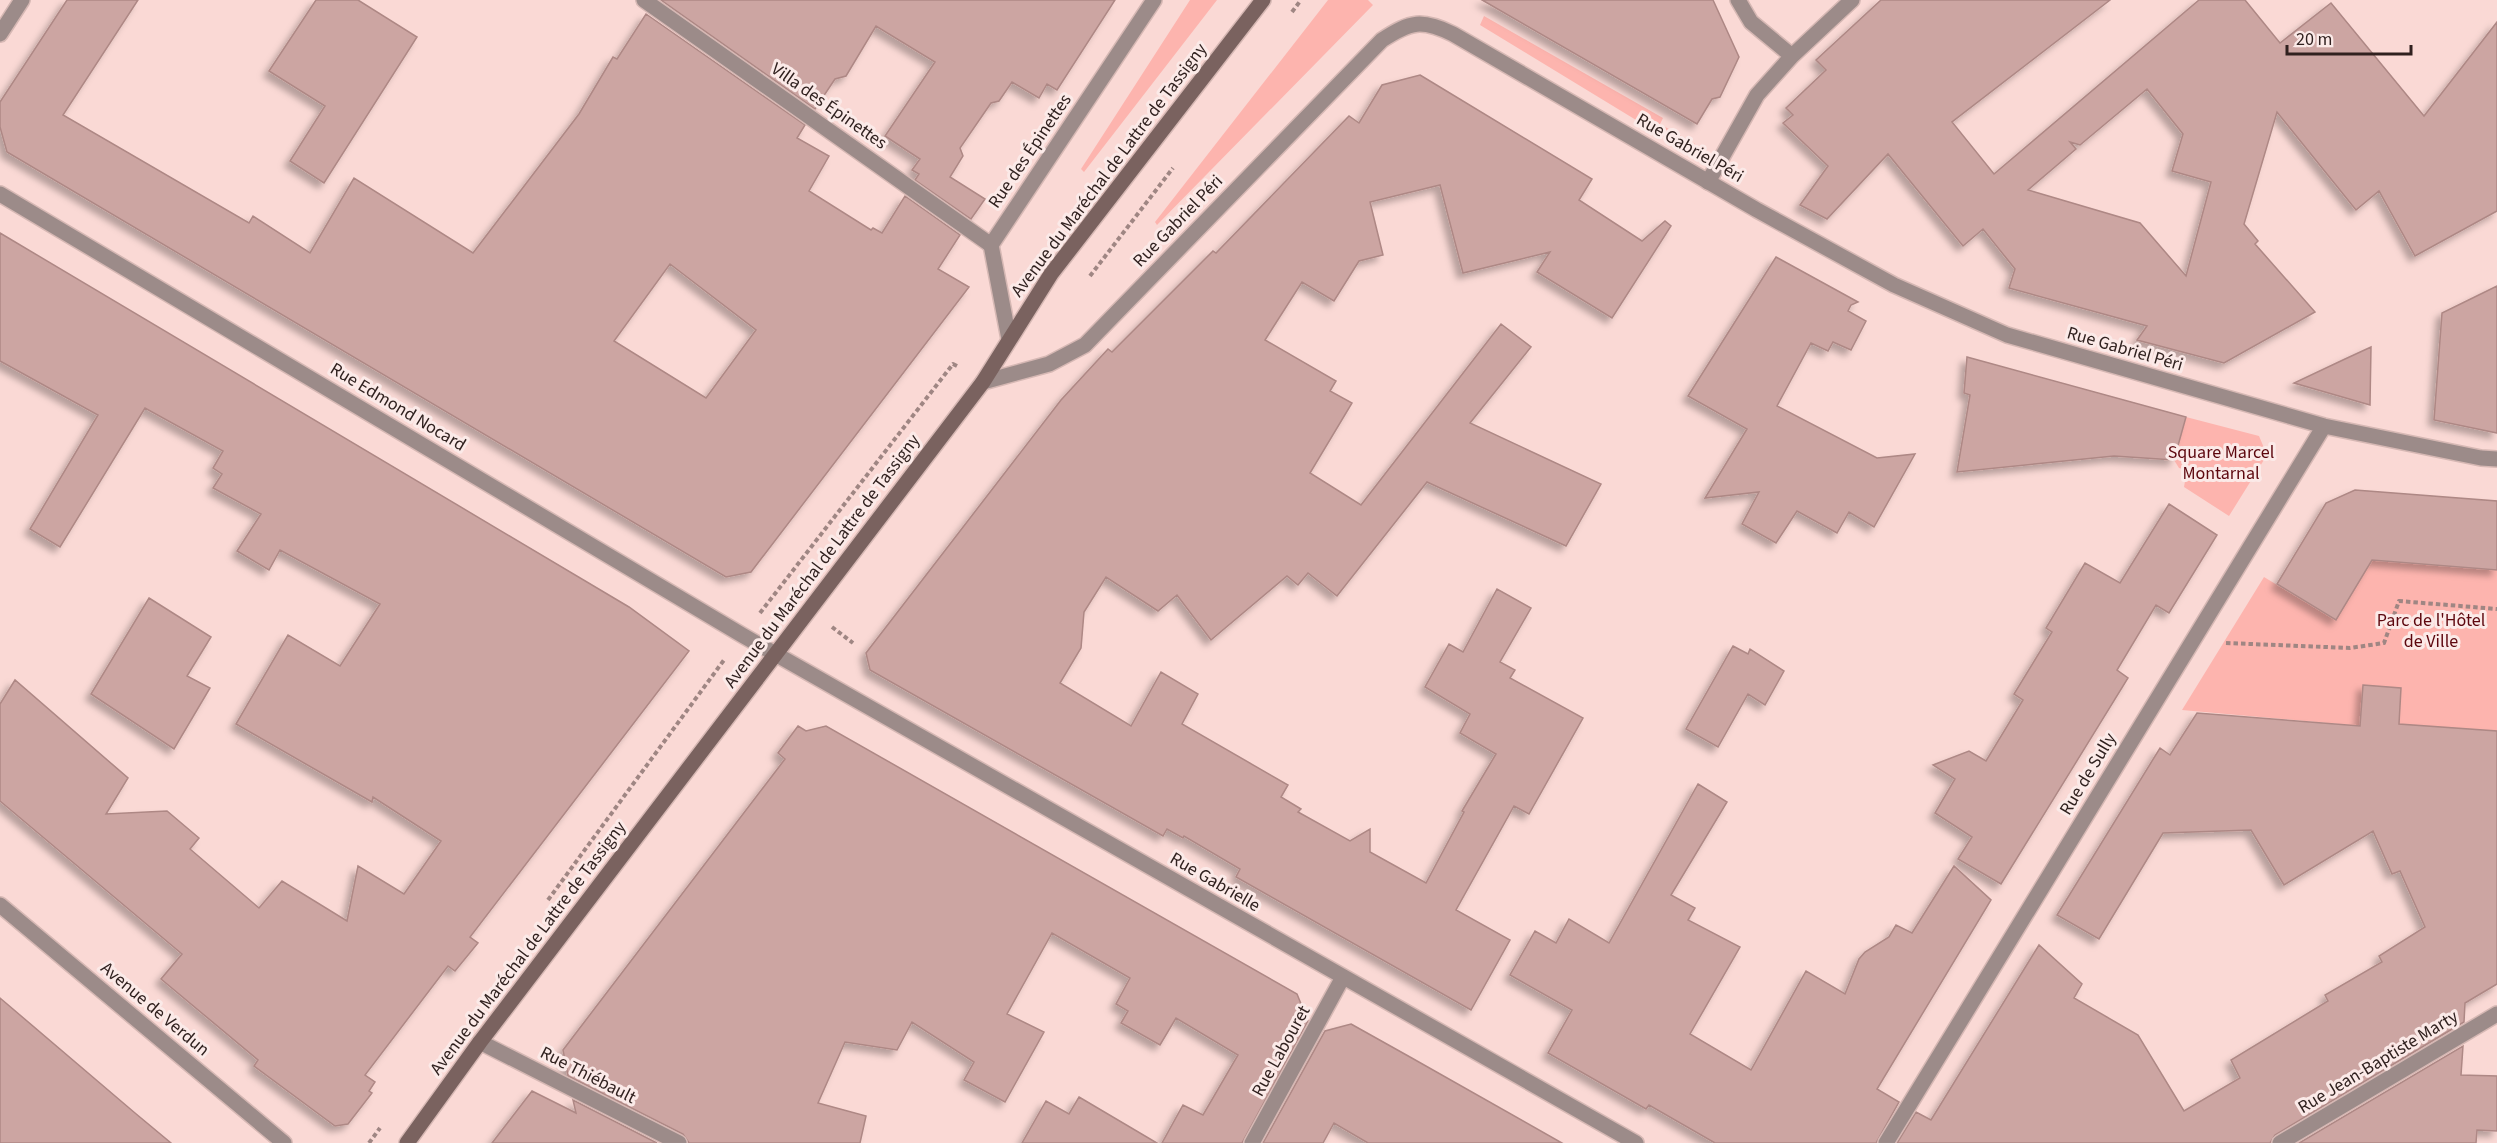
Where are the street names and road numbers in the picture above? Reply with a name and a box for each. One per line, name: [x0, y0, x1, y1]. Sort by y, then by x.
street label: Avenue du Maréchal de Lattre de Tassigny: [1005, 37, 1213, 302]
street label: Villa des Épinettes: [766, 57, 892, 155]
street label: Rue des Épinettes: [982, 89, 1078, 213]
street label: Rue Gabriel Péri: [1632, 107, 1748, 189]
street label: Rue Gabriel Péri: [1127, 169, 1229, 273]
street label: Rue Gabriel Péri: [2064, 320, 2186, 378]
street label: Rue Edmond Nocard: [325, 356, 471, 458]
street label: Avenue du Maréchal de Lattre de Tassigny: [718, 428, 926, 693]
street label: Rue de Sully: [2054, 728, 2123, 820]
street label: Avenue du Maréchal de Lattre de Tassigny: [424, 815, 632, 1080]
street label: Rue Gabrielle: [1165, 846, 1265, 918]
street label: Avenue de Verdun: [95, 956, 215, 1062]
street label: Rue Labouret: [1246, 1001, 1316, 1101]
street label: Rue Jean-Baptiste Marty: [2293, 1004, 2463, 1120]
street label: Rue Thiébault: [536, 1040, 640, 1110]

